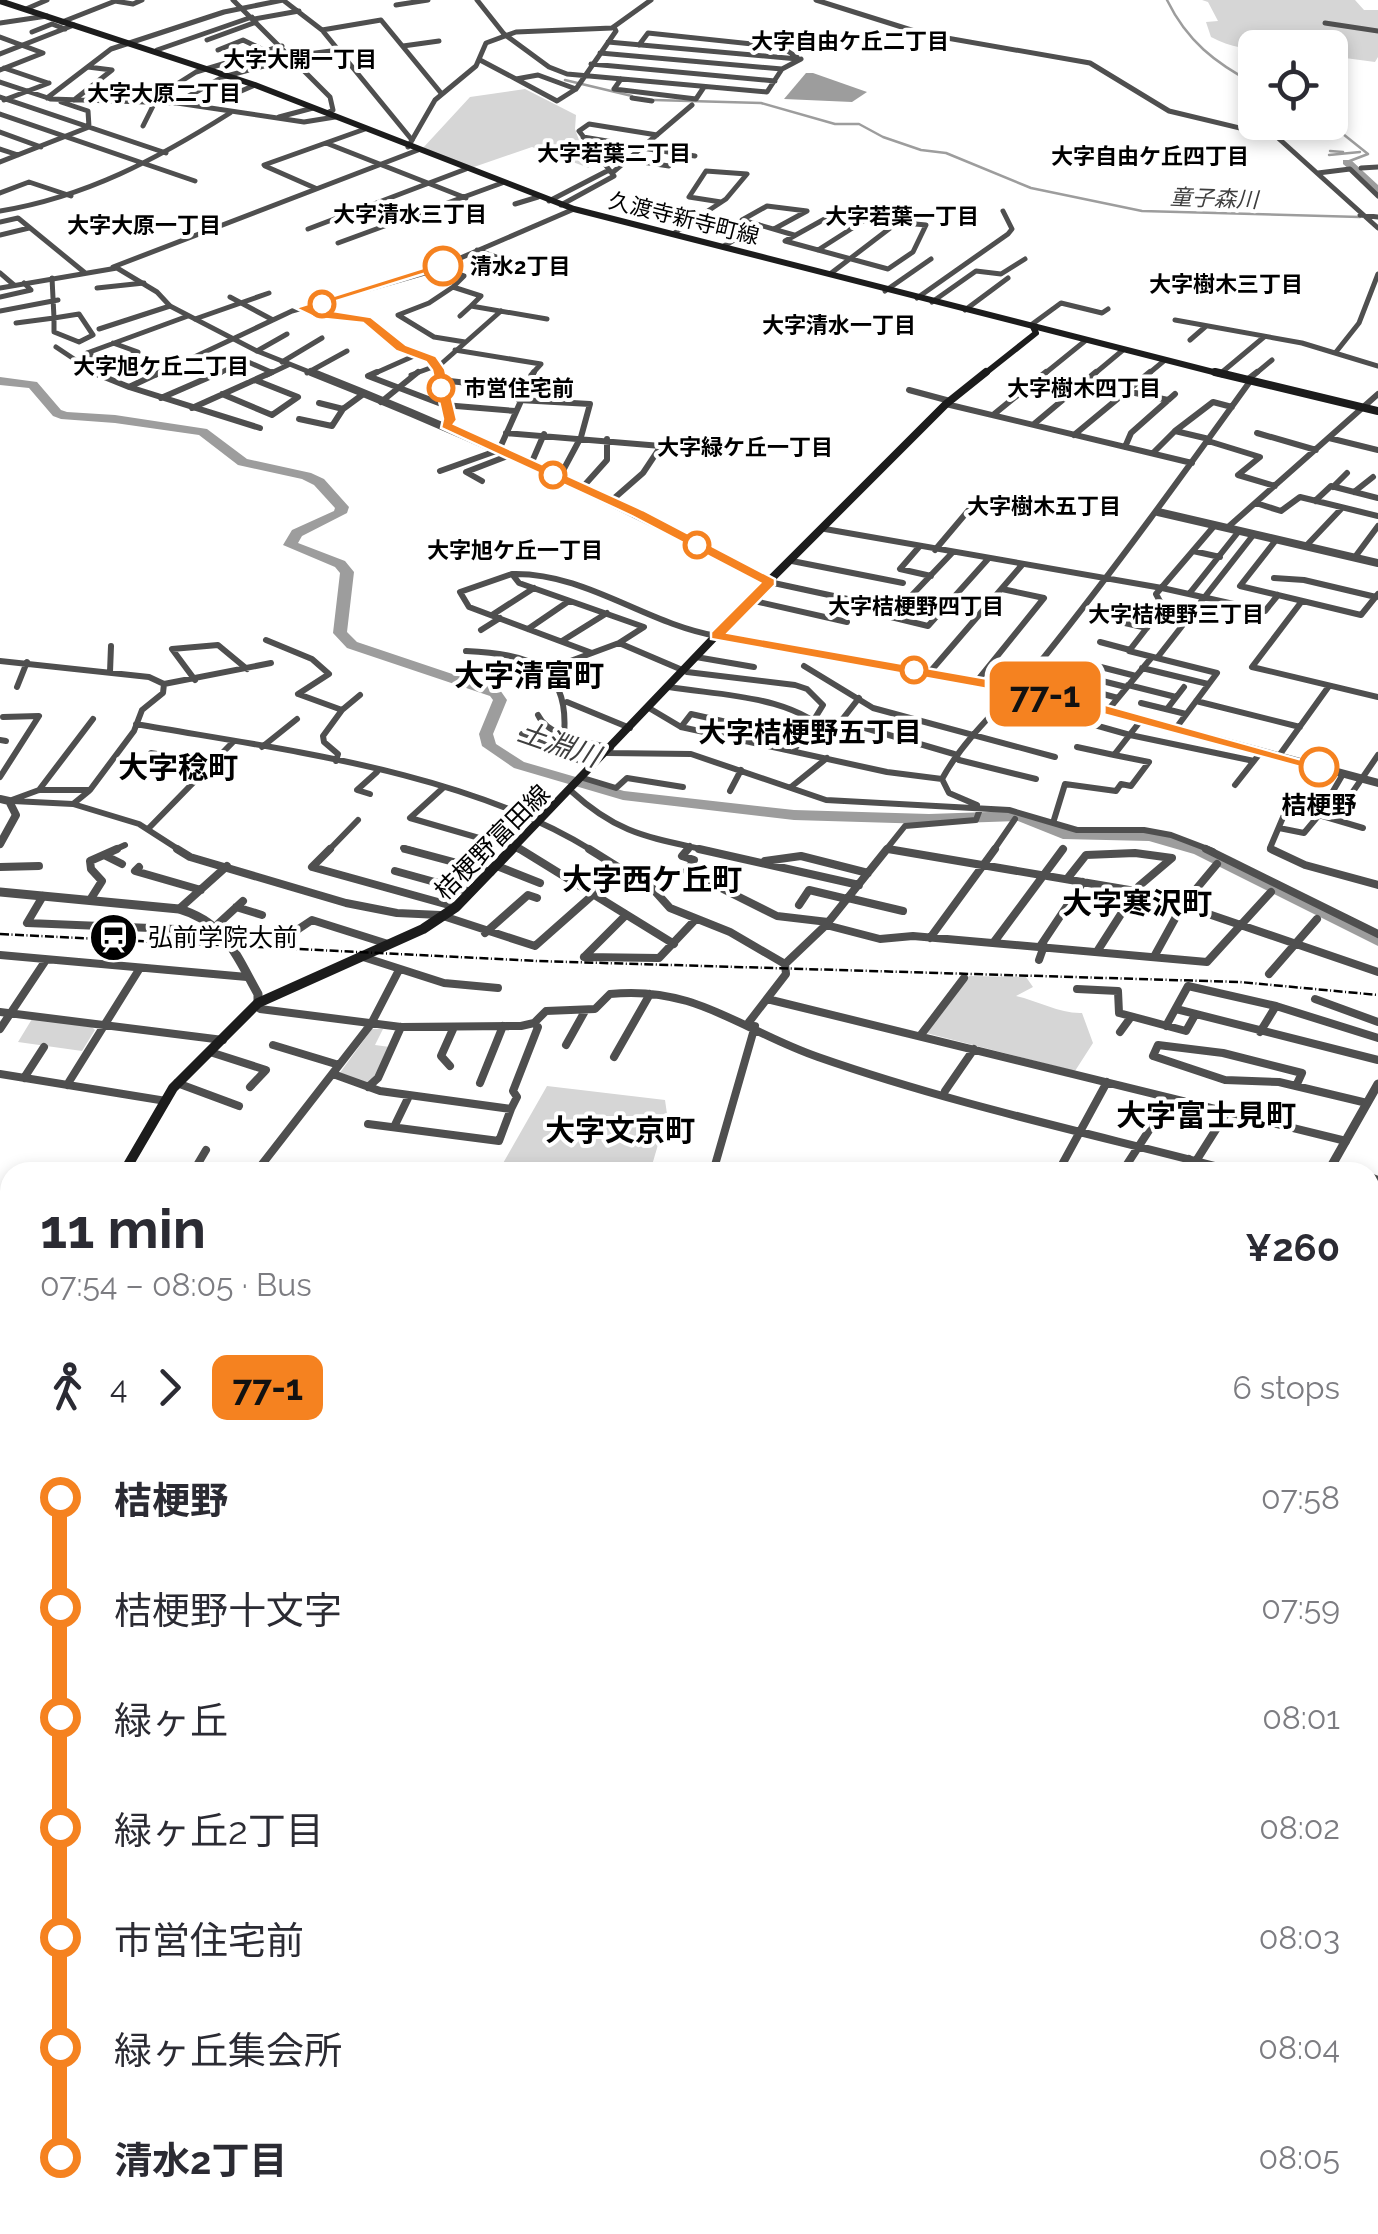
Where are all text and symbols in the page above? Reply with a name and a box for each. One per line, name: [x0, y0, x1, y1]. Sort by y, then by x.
district label: 大字自由ケ丘二丁目: [751, 28, 949, 54]
map controls: [1238, 30, 1348, 140]
button: locate: [1238, 30, 1348, 140]
district label: 大字大開一丁目: [223, 46, 377, 72]
district label: 大字大原二丁目: [87, 80, 241, 106]
district label: 大字若葉二丁目: [537, 140, 691, 166]
district label: 大字自由ケ丘四丁目: [1051, 143, 1249, 169]
water label: 童子森川: [1170, 183, 1260, 213]
street label: 久渡寺新寺町線: [606, 187, 762, 249]
district label: 大字清水三丁目: [333, 201, 487, 227]
district label: 大字若葉一丁目: [825, 203, 979, 229]
district label: 大字大原一丁目: [67, 212, 221, 238]
marker: 清水2丁目: [424, 247, 462, 285]
place label: 清水2丁目: [470, 253, 570, 279]
district label: 大字樹木三丁目: [1149, 271, 1303, 297]
unlabelled marker: [309, 291, 335, 317]
district label: 大字清水一丁目: [762, 312, 916, 338]
district label: 大字旭ケ丘二丁目: [73, 353, 249, 379]
marker: 市営住宅前: [428, 375, 454, 401]
place label: 市営住宅前: [464, 375, 574, 401]
district label: 大字樹木四丁目: [1007, 375, 1161, 401]
district label: 大字緑ケ丘一丁目: [657, 434, 833, 460]
unlabelled marker: [540, 462, 566, 488]
district label: 大字樹木五丁目: [967, 493, 1121, 519]
unlabelled marker: [684, 532, 710, 558]
district label: 大字旭ケ丘一丁目: [427, 537, 603, 563]
district label: 大字桔梗野四丁目: [828, 593, 1004, 619]
district label: 大字桔梗野三丁目: [1088, 601, 1264, 627]
unlabelled marker: [901, 657, 927, 683]
district label: 大字清富町: [454, 658, 604, 693]
line badge: 77-1: [975, 662, 1115, 726]
text: 77-1: [1010, 674, 1080, 715]
water label: 土淵川: [514, 715, 607, 775]
district label: 大字桔梗野五丁目: [698, 716, 922, 749]
marker: 桔梗野: [1300, 748, 1338, 786]
district label: 大字稔町: [118, 750, 238, 785]
street label: 桔梗野富田線: [428, 778, 556, 906]
place label: 桔梗野: [1281, 790, 1357, 820]
district label: 大字西ケ丘町: [562, 862, 742, 897]
district label: 大字寒沢町: [1062, 886, 1212, 921]
station icon: 弘前学院大前: [87, 911, 139, 963]
place label: 弘前学院大前: [148, 922, 298, 952]
district label: 大字富士見町: [1116, 1098, 1296, 1133]
district label: 大字文京町: [545, 1113, 695, 1148]
text: 11 min: [40, 1196, 206, 1261]
text: ¥260: [1245, 1225, 1340, 1270]
text: 07:54 – 08:05 · Bus: [40, 1266, 312, 1303]
icon: walk: [40, 1360, 95, 1415]
icon: forward: [142, 1360, 197, 1415]
text: 77-1: [232, 1367, 303, 1408]
text: 4: [110, 1369, 127, 1406]
text: 6 stops: [1232, 1369, 1340, 1406]
text: 桔梗野: [114, 1478, 228, 1523]
text: 07:58: [1261, 1479, 1340, 1516]
text: 桔梗野十文字: [114, 1588, 342, 1633]
text: 07:59: [1261, 1589, 1340, 1626]
text: 緑ヶ丘: [114, 1698, 228, 1743]
text: 08:01: [1262, 1699, 1340, 1736]
text: 緑ヶ丘2丁目: [114, 1808, 324, 1853]
text: 08:02: [1259, 1809, 1340, 1846]
text: 市営住宅前: [114, 1918, 304, 1963]
text: 08:03: [1259, 1919, 1340, 1956]
text: 緑ヶ丘集会所: [114, 2028, 342, 2073]
text: 08:04: [1258, 2029, 1340, 2066]
text: 清水2丁目: [114, 2138, 287, 2183]
text: 08:05: [1258, 2139, 1340, 2176]

